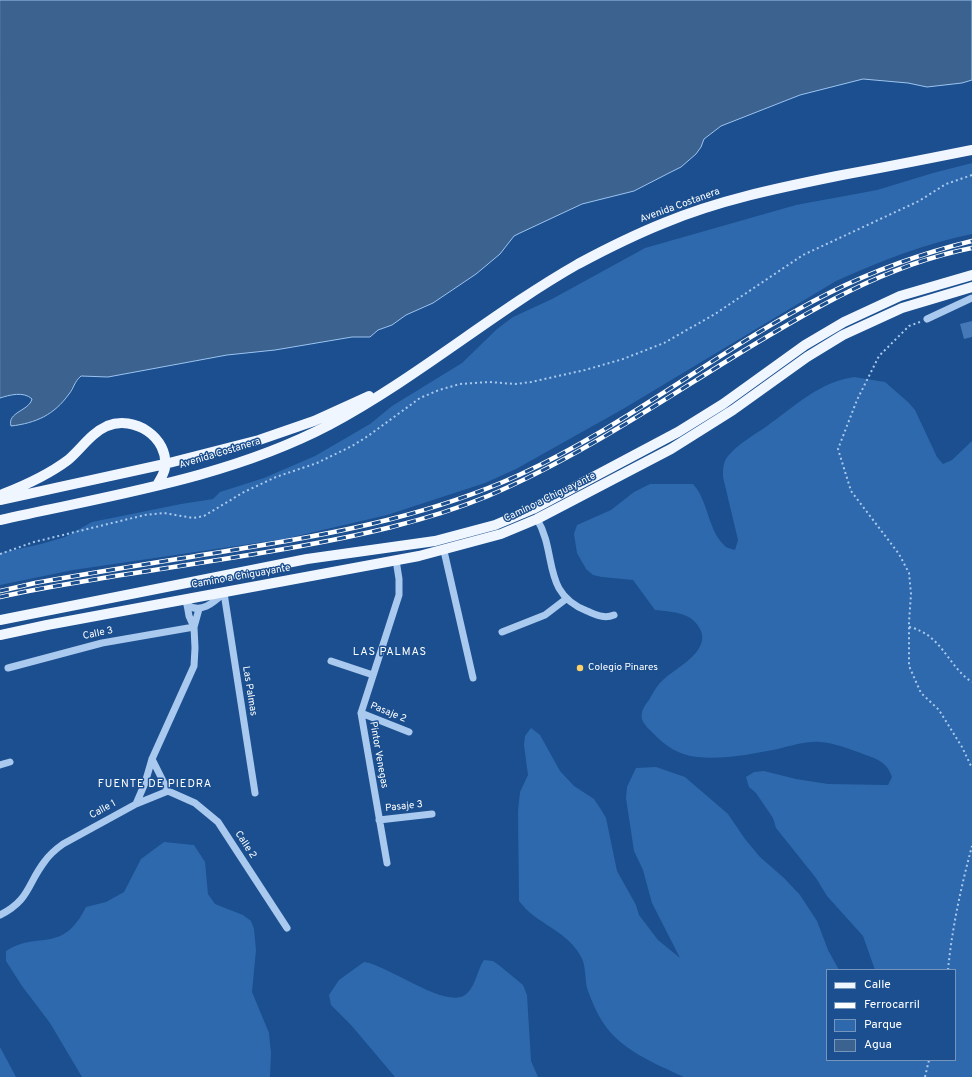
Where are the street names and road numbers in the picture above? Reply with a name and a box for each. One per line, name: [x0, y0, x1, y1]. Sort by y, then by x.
street label: Avenida Costanera: [638, 186, 722, 226]
street label: Avenida Costanera: [178, 436, 262, 472]
street label: Camino a Chiguayante: [502, 471, 598, 525]
street label: Camino a Chiguayante: [191, 562, 291, 592]
street label: Calle 3: [82, 625, 114, 643]
street label: Las Palmas: [239, 665, 259, 717]
street label: Pasaje 2: [368, 700, 408, 726]
street label: Pintor Venegas: [366, 721, 390, 789]
street label: Calle 1: [88, 798, 118, 822]
street label: Pasaje 3: [385, 799, 423, 815]
street label: Calle 2: [232, 829, 258, 861]

